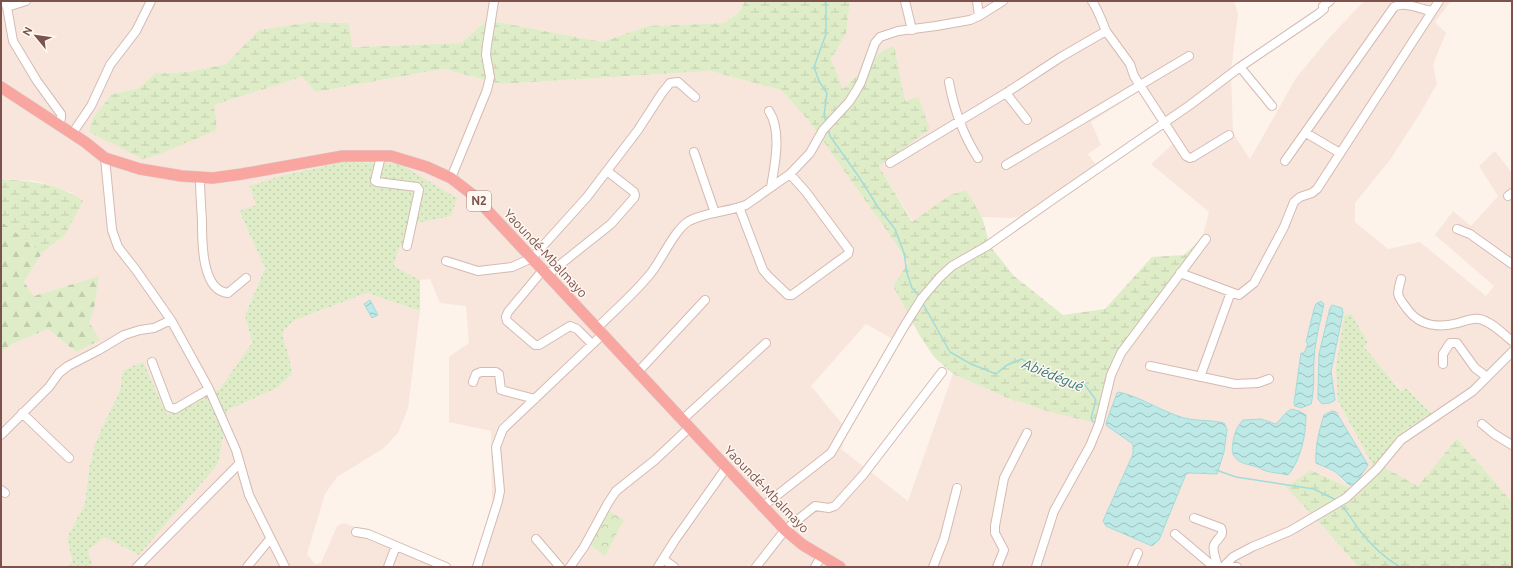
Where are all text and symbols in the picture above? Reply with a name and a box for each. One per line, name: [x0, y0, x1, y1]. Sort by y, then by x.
north arrow: [16, 16, 56, 56]
text: N: [20, 25, 34, 38]
road number: N2: [467, 191, 491, 211]
street label: Yaoundé-Mbalmayo: [502, 206, 590, 300]
water label: Abiédégué: [1019, 355, 1086, 394]
street label: Yaoundé-Mbalmayo: [722, 443, 812, 535]

